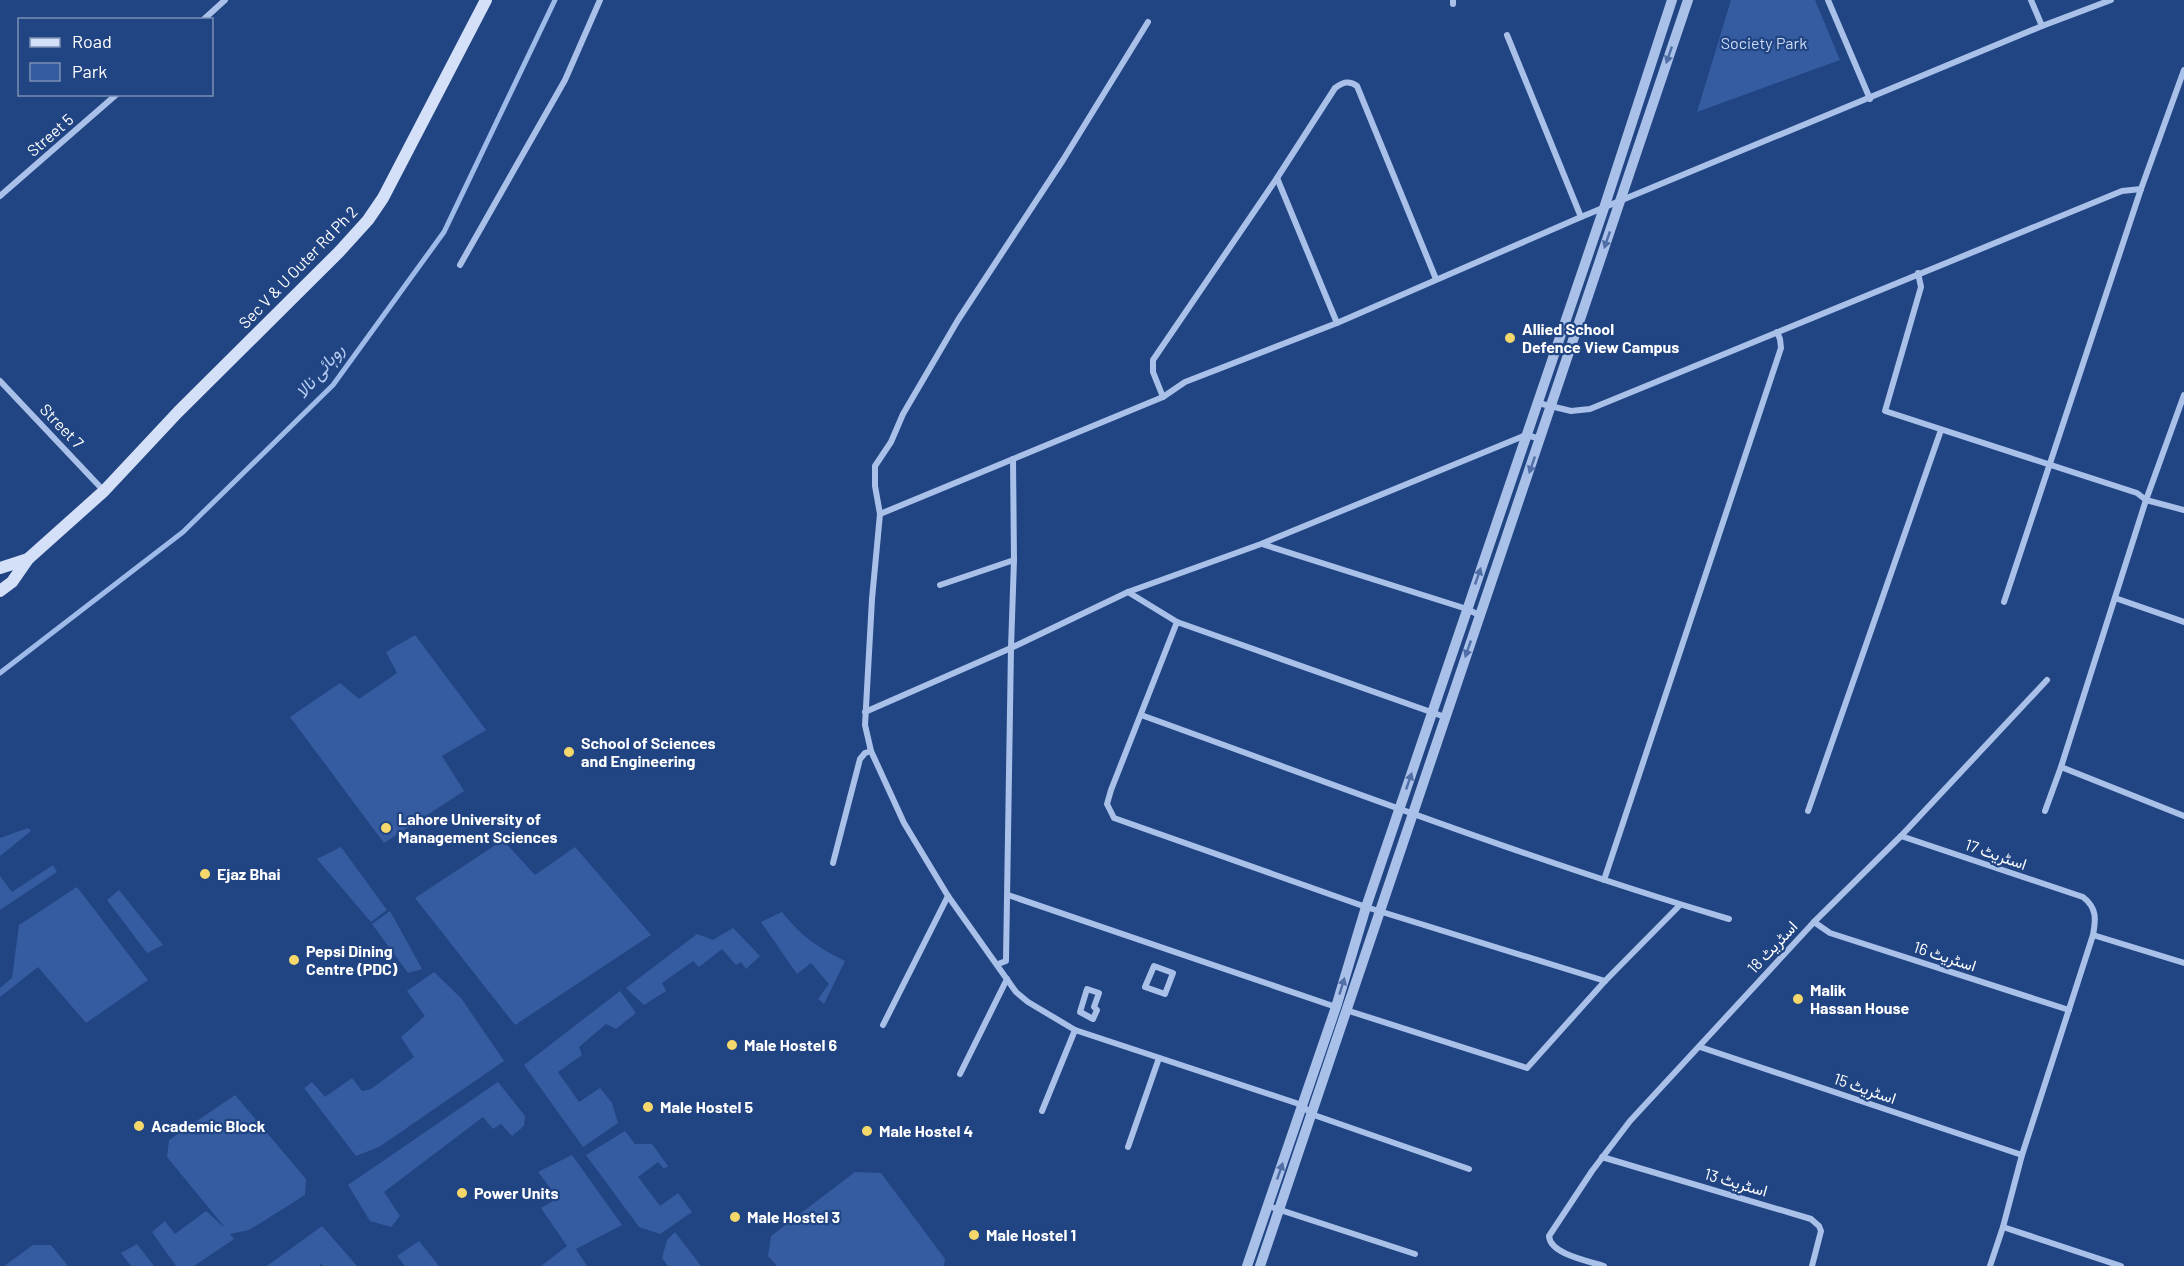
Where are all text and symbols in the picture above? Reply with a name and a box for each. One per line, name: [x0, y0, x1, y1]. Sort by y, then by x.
legend: [18, 18, 213, 96]
text: Road: [72, 30, 112, 52]
park label: Society Park: [1721, 33, 1807, 52]
one-way arrow: [1664, 46, 1674, 64]
text: Park: [72, 60, 107, 82]
street label: Street 5: [23, 109, 77, 160]
street label: Sec V & U Outer Rd Ph 2: [234, 202, 361, 332]
one-way arrow: [1601, 231, 1611, 249]
place label: Allied School Defence View Campus: [1522, 319, 1679, 356]
marker: Allied School Defence View Campus: [1503, 331, 1517, 345]
water label: روہائی نالا: [290, 339, 350, 403]
street label: Street 7: [37, 399, 88, 452]
one-way arrow: [1527, 456, 1537, 474]
one-way arrow: [1474, 567, 1483, 585]
one-way arrow: [1463, 640, 1472, 658]
place label: School of Sciences and Engineering: [581, 733, 716, 770]
marker: School of Sciences and Engineering: [562, 745, 576, 759]
one-way arrow: [1405, 772, 1414, 790]
place label: Lahore University of Management Sciences: [398, 809, 558, 846]
marker: Lahore University of Management Sciences: [379, 821, 393, 835]
street label: اسٹریٹ 17: [1962, 834, 2030, 875]
place label: Ejaz Bhai: [217, 864, 281, 883]
marker: Ejaz Bhai: [198, 867, 212, 881]
street label: اسٹریٹ 18: [1743, 916, 1802, 978]
street label: اسٹریٹ 16: [1911, 936, 1979, 976]
place label: Pepsi Dining Centre (PDC): [306, 941, 398, 978]
marker: Pepsi Dining Centre (PDC): [287, 953, 301, 967]
one-way arrow: [1338, 977, 1348, 995]
place label: Malik Hassan House: [1810, 980, 1910, 1017]
marker: Malik Hassan House: [1791, 992, 1805, 1006]
place label: Male Hostel 6: [744, 1035, 838, 1054]
marker: Male Hostel 6: [725, 1038, 739, 1052]
street label: اسٹریٹ 15: [1831, 1068, 1899, 1109]
place label: Male Hostel 5: [660, 1097, 754, 1116]
marker: Male Hostel 5: [641, 1100, 655, 1114]
place label: Academic Block: [151, 1116, 266, 1135]
marker: Academic Block: [132, 1119, 146, 1133]
place label: Male Hostel 4: [879, 1121, 973, 1140]
marker: Male Hostel 4: [860, 1124, 874, 1138]
one-way arrow: [1275, 1162, 1285, 1180]
street label: اسٹریٹ 13: [1702, 1163, 1770, 1202]
place label: Power Units: [474, 1183, 559, 1202]
marker: Power Units: [455, 1186, 469, 1200]
place label: Male Hostel 3: [747, 1207, 840, 1226]
marker: Male Hostel 3: [728, 1210, 742, 1224]
place label: Male Hostel 1: [986, 1225, 1076, 1244]
marker: Male Hostel 1: [967, 1228, 981, 1242]

